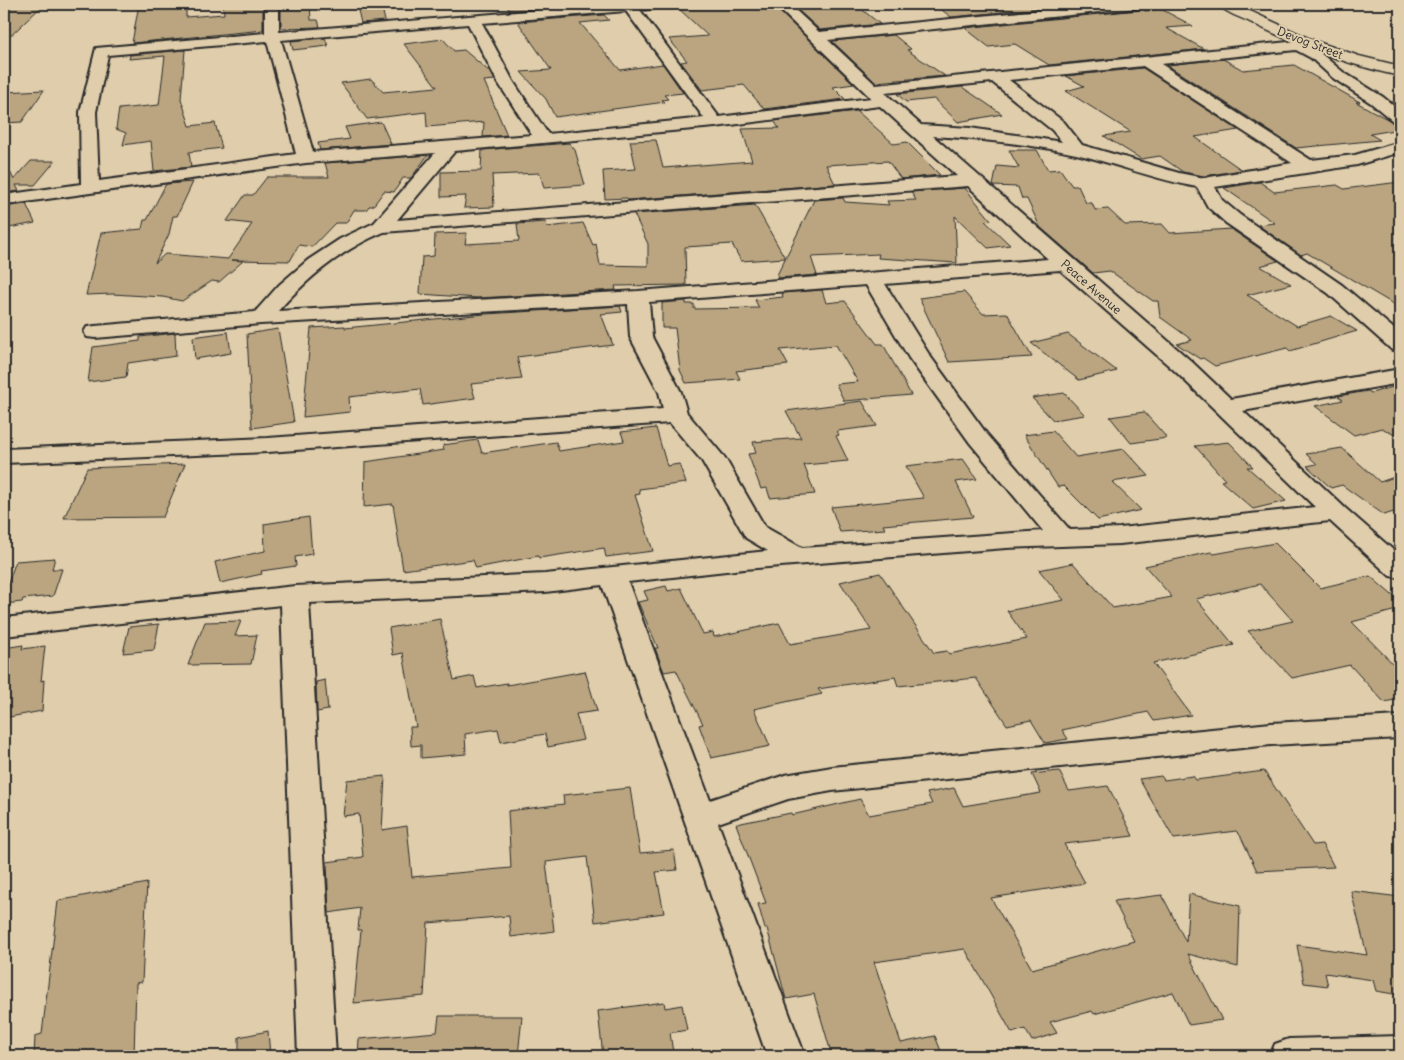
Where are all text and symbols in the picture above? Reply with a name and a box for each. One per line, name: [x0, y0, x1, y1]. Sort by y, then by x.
street label: Devog Street: [1275, 23, 1345, 62]
street label: Peace Avenue: [1058, 256, 1125, 317]

